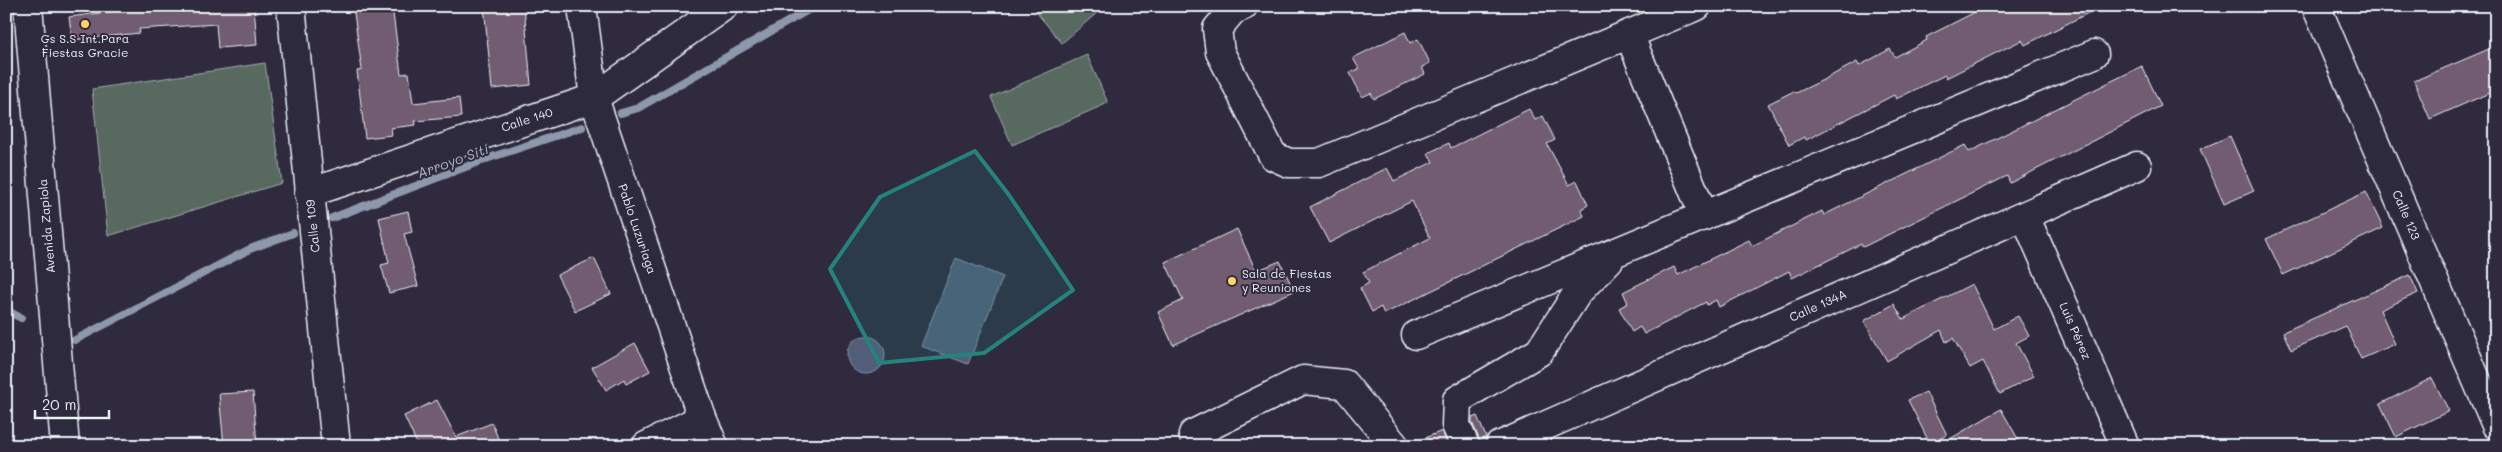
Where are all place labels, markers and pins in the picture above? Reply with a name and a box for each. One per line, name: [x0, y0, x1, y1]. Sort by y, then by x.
marker: Gs S.S Int.Para Fiestas Gracie: [79, 18, 91, 30]
place label: Gs S.S Int.Para Fiestas Gracie: [41, 30, 129, 60]
place label: Sala de Fiestas y Reuniones: [1242, 265, 1332, 295]
marker: Sala de Fiestas y Reuniones: [1226, 275, 1238, 287]

